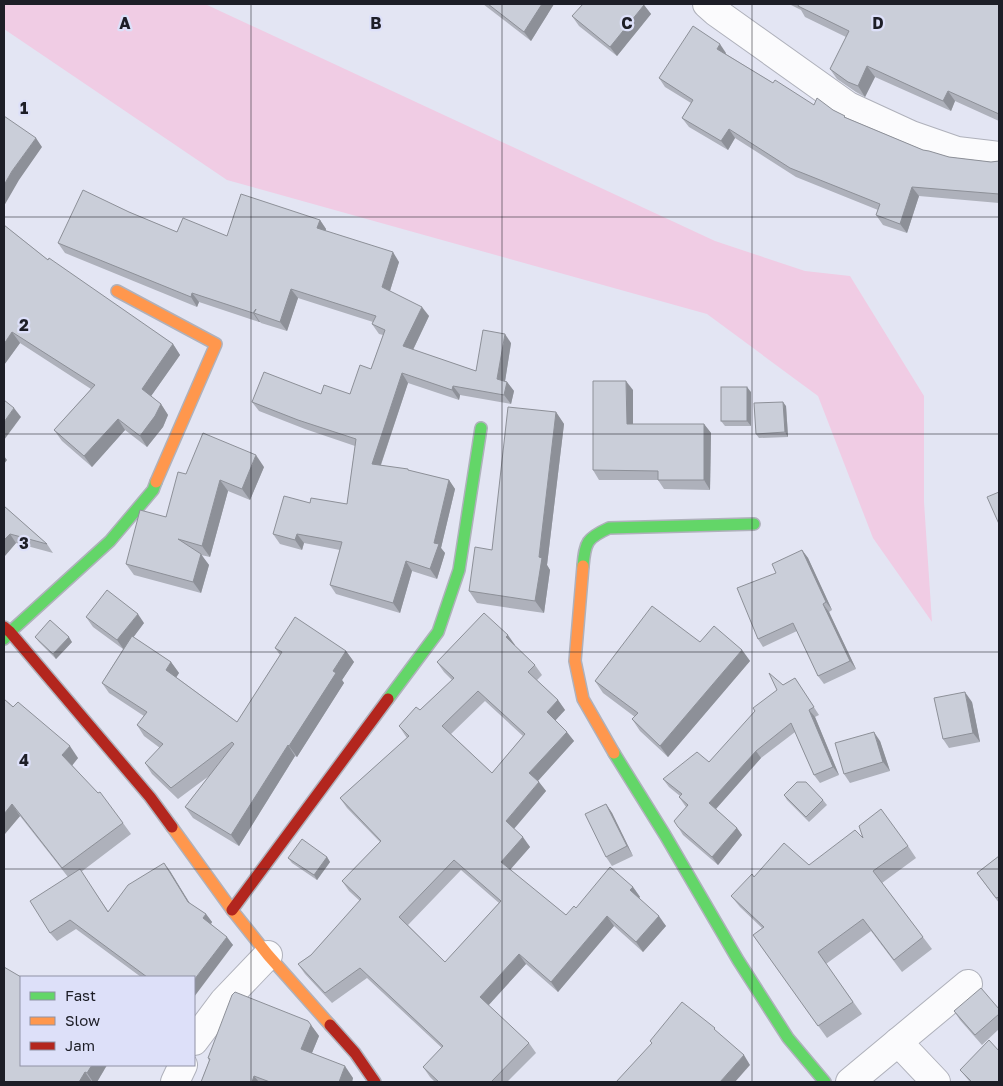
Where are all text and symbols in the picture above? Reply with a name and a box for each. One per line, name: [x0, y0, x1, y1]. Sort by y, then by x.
text: A: [119, 13, 131, 33]
text: B: [370, 13, 382, 33]
text: C: [621, 13, 633, 33]
text: D: [872, 13, 884, 33]
text: 1: [20, 98, 28, 118]
text: 2: [19, 315, 29, 335]
text: 3: [19, 533, 29, 553]
text: 4: [19, 750, 29, 770]
legend: [20, 976, 195, 1066]
text: Fast: [65, 986, 96, 1004]
text: Slow: [65, 1011, 100, 1029]
text: Jam: [65, 1036, 95, 1054]

